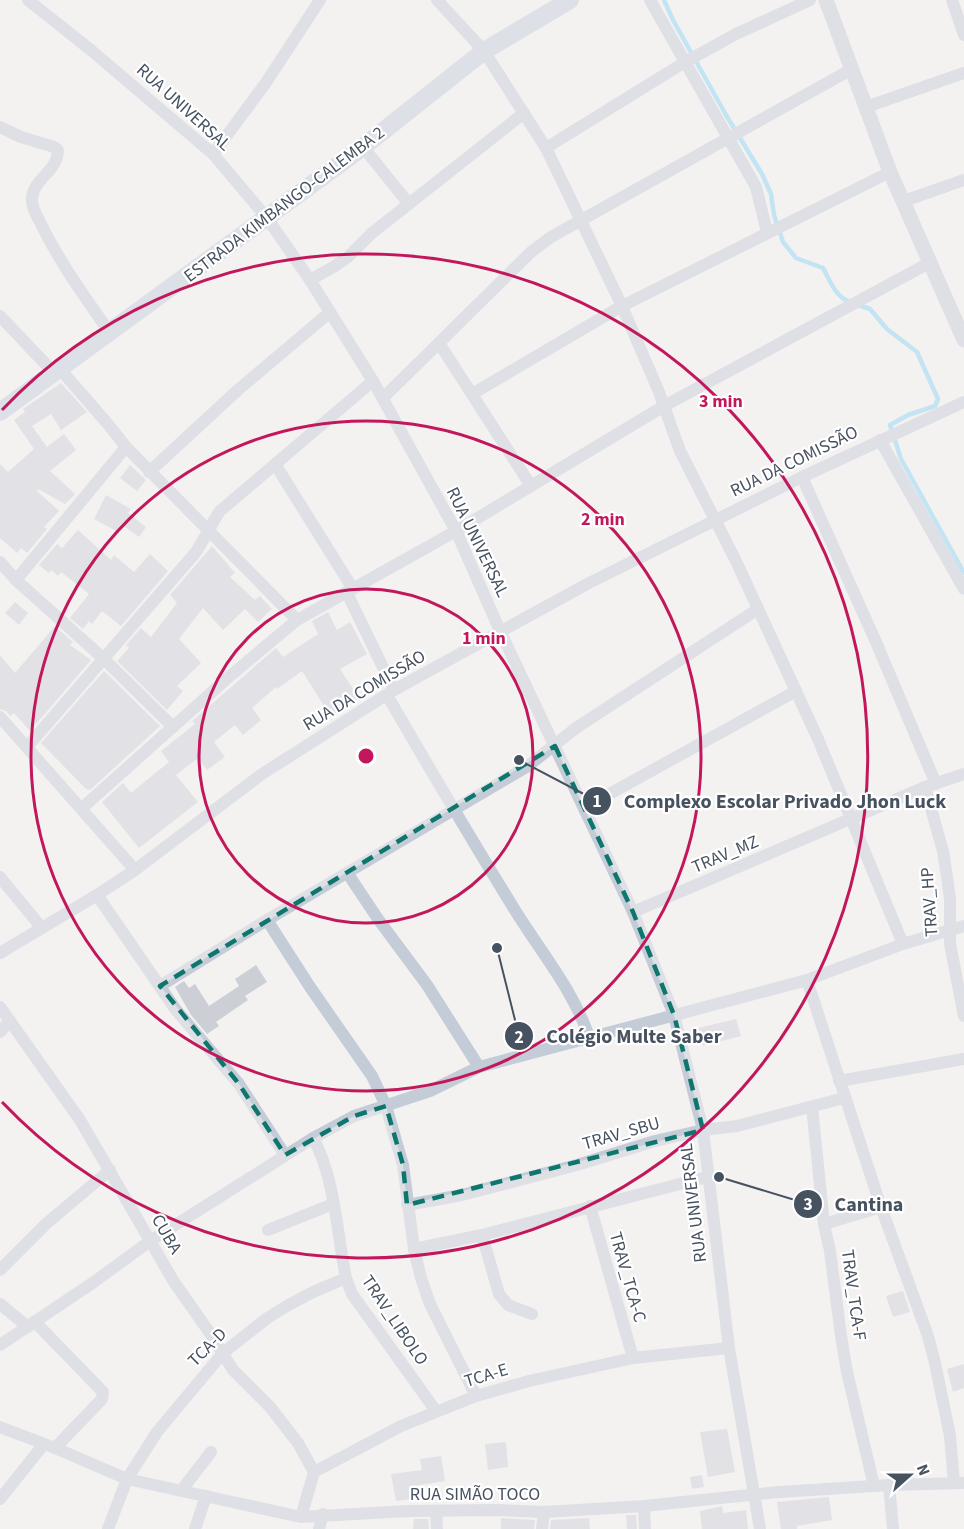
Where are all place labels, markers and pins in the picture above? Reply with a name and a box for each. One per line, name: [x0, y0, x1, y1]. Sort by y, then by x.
centre of rings: [356, 746, 376, 766]
callout: Complexo Escolar Privado Jhon Luck: [582, 782, 958, 820]
callout: Colégio Multe Saber: [504, 1017, 734, 1055]
callout: Cantina: [793, 1185, 916, 1223]

